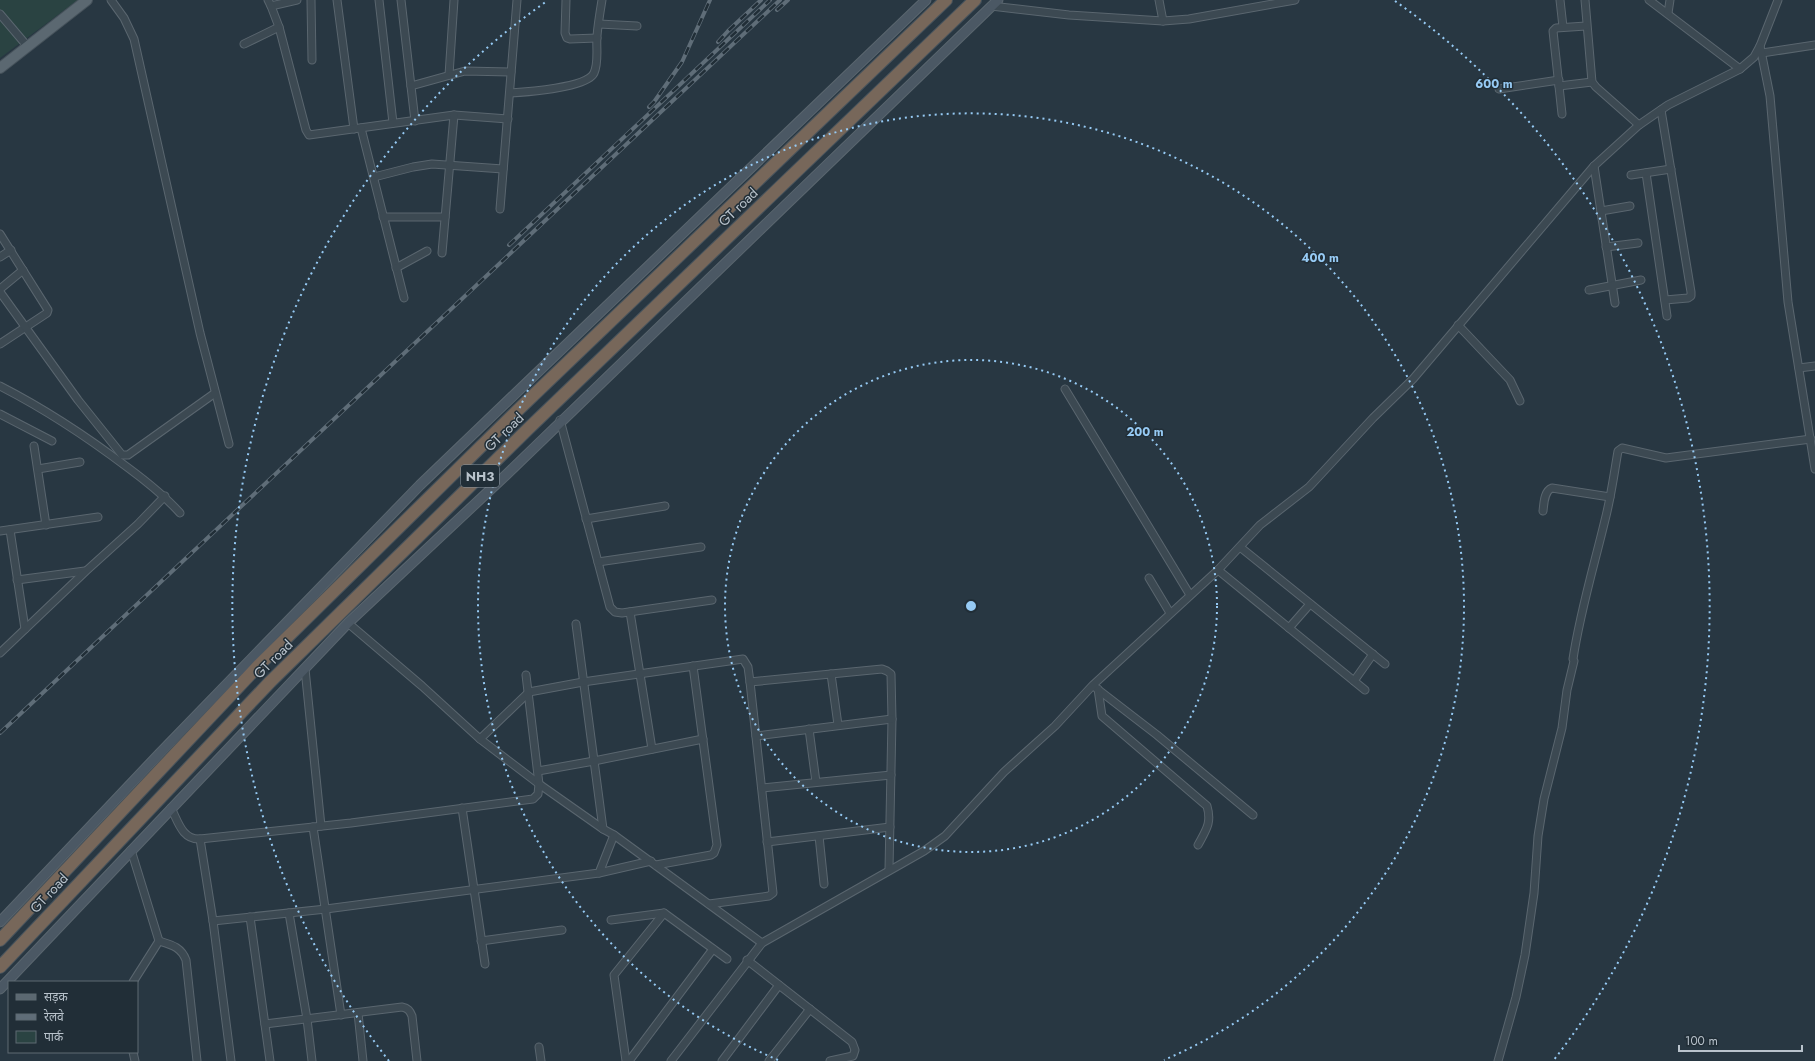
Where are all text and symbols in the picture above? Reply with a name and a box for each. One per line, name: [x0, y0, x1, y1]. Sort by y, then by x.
text: 600 m: [1475, 75, 1513, 93]
street label: GT road: [714, 183, 762, 231]
text: 400 m: [1301, 249, 1339, 267]
street label: GT road: [480, 408, 528, 456]
text: 200 m: [1126, 423, 1164, 441]
road number: NH3: [461, 465, 499, 487]
centre of rings: [964, 599, 978, 613]
street label: GT road: [249, 635, 297, 683]
street label: GT road: [25, 869, 73, 917]
legend: [8, 981, 138, 1053]
text: सड़क: [44, 988, 69, 1006]
text: रेलवे: [44, 1008, 64, 1026]
scale bar: [1679, 1027, 1802, 1053]
text: पार्क: [44, 1028, 64, 1046]
text: 100 m: [1685, 1032, 1718, 1050]

